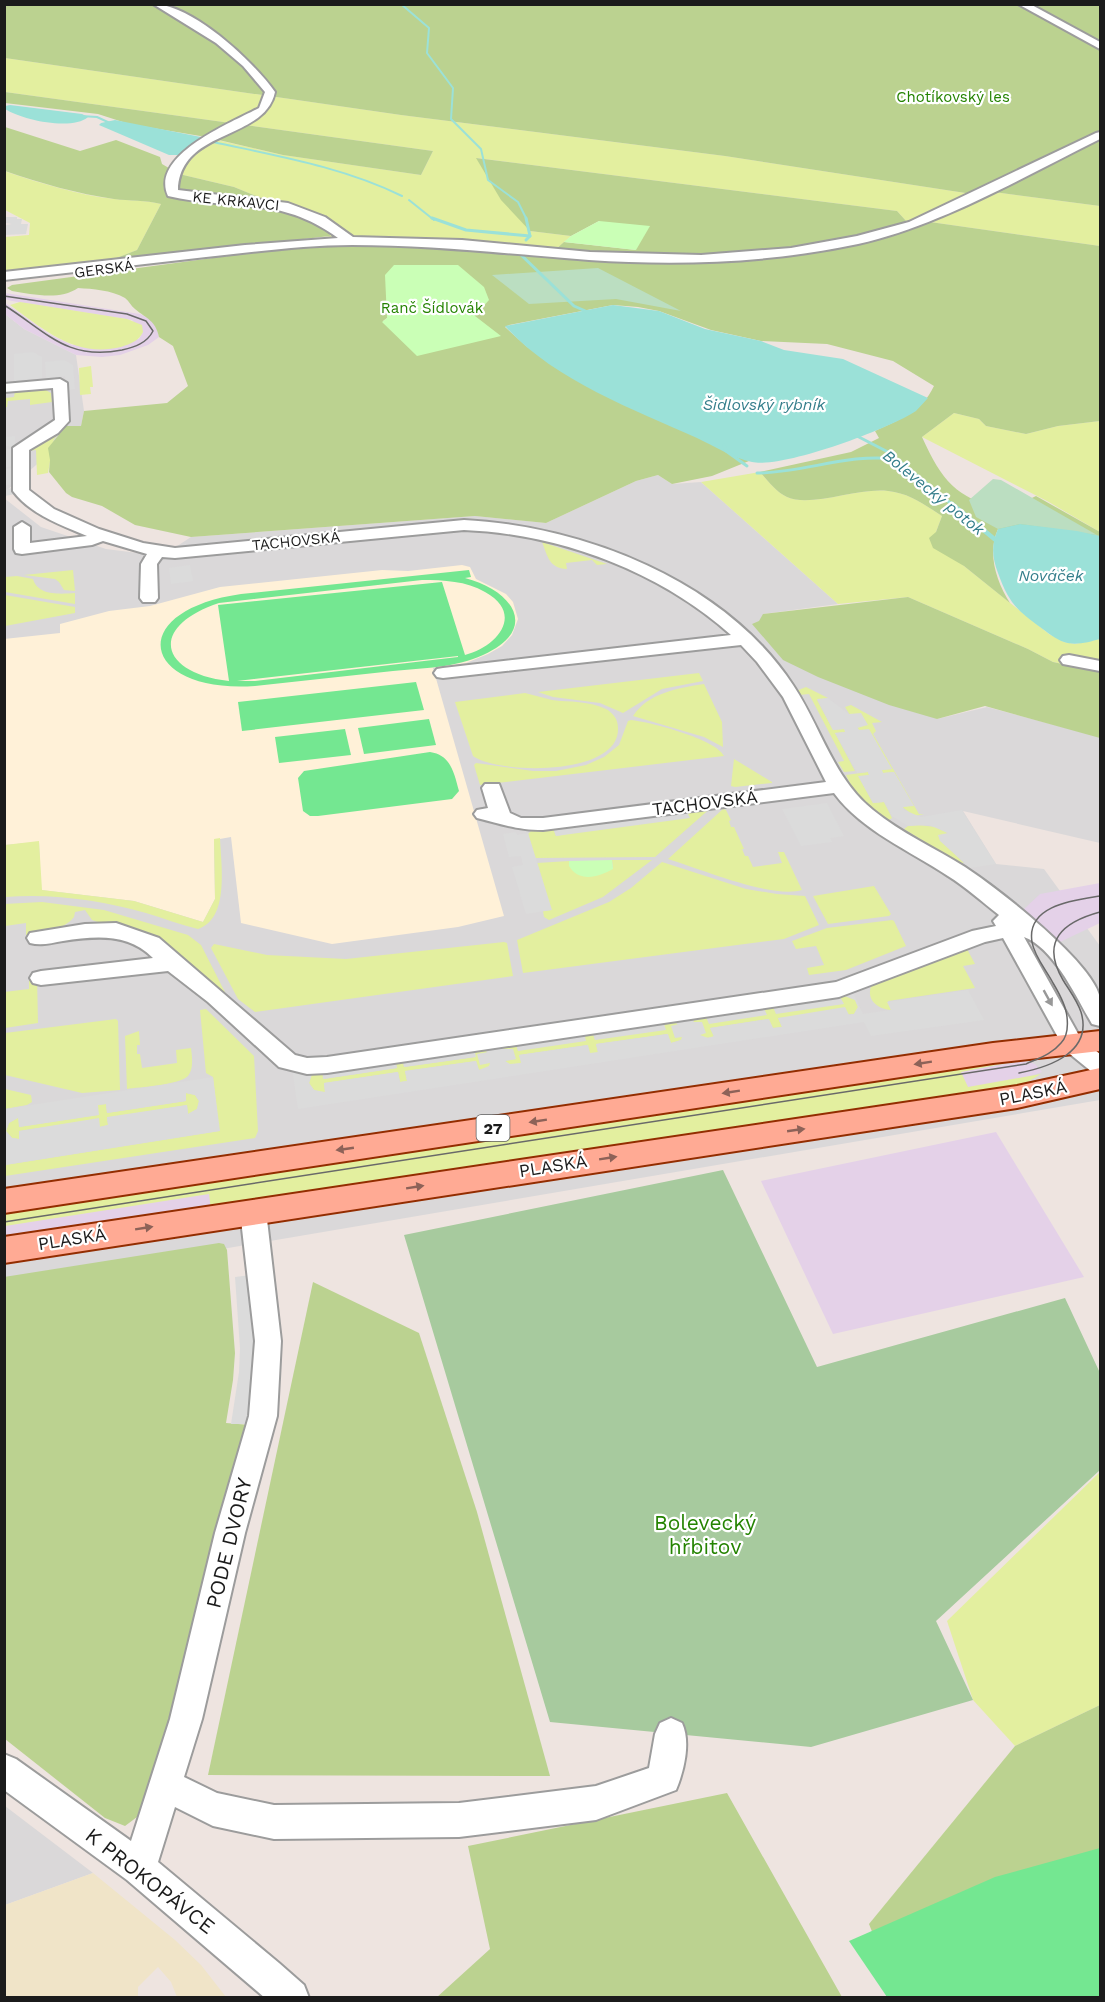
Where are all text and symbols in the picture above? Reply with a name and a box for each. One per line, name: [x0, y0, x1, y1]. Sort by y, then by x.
park label: Chotíkovský les: [896, 88, 1010, 106]
street label: KE KRKAVCI: [192, 187, 280, 215]
street label: GERSKÁ: [73, 256, 135, 282]
park label: Ranč Šídlovák: [381, 298, 484, 317]
water label: Šidlovský rybník: [703, 395, 827, 414]
water label: Bolevecký potok: [879, 446, 989, 540]
street label: TACHOVSKÁ: [251, 527, 341, 555]
water label: Nováček: [1018, 566, 1085, 585]
street label: TACHOVSKÁ: [651, 786, 759, 819]
one-way arrow: [1043, 990, 1053, 1007]
one-way arrow: [914, 1059, 933, 1068]
street label: PLASKÁ: [997, 1076, 1069, 1109]
one-way arrow: [721, 1088, 740, 1097]
road number: 27: [476, 1115, 510, 1141]
one-way arrow: [528, 1117, 547, 1126]
one-way arrow: [787, 1126, 806, 1135]
one-way arrow: [335, 1145, 354, 1154]
street label: PLASKÁ: [517, 1150, 589, 1181]
one-way arrow: [599, 1154, 618, 1163]
one-way arrow: [406, 1182, 425, 1191]
street label: PLASKÁ: [36, 1223, 108, 1254]
one-way arrow: [135, 1223, 154, 1232]
street label: PODE DVORY: [200, 1475, 257, 1611]
park label: Bolevecký hřbitov: [654, 1510, 756, 1559]
street label: K PROKOPÁVCE: [81, 1822, 220, 1939]

